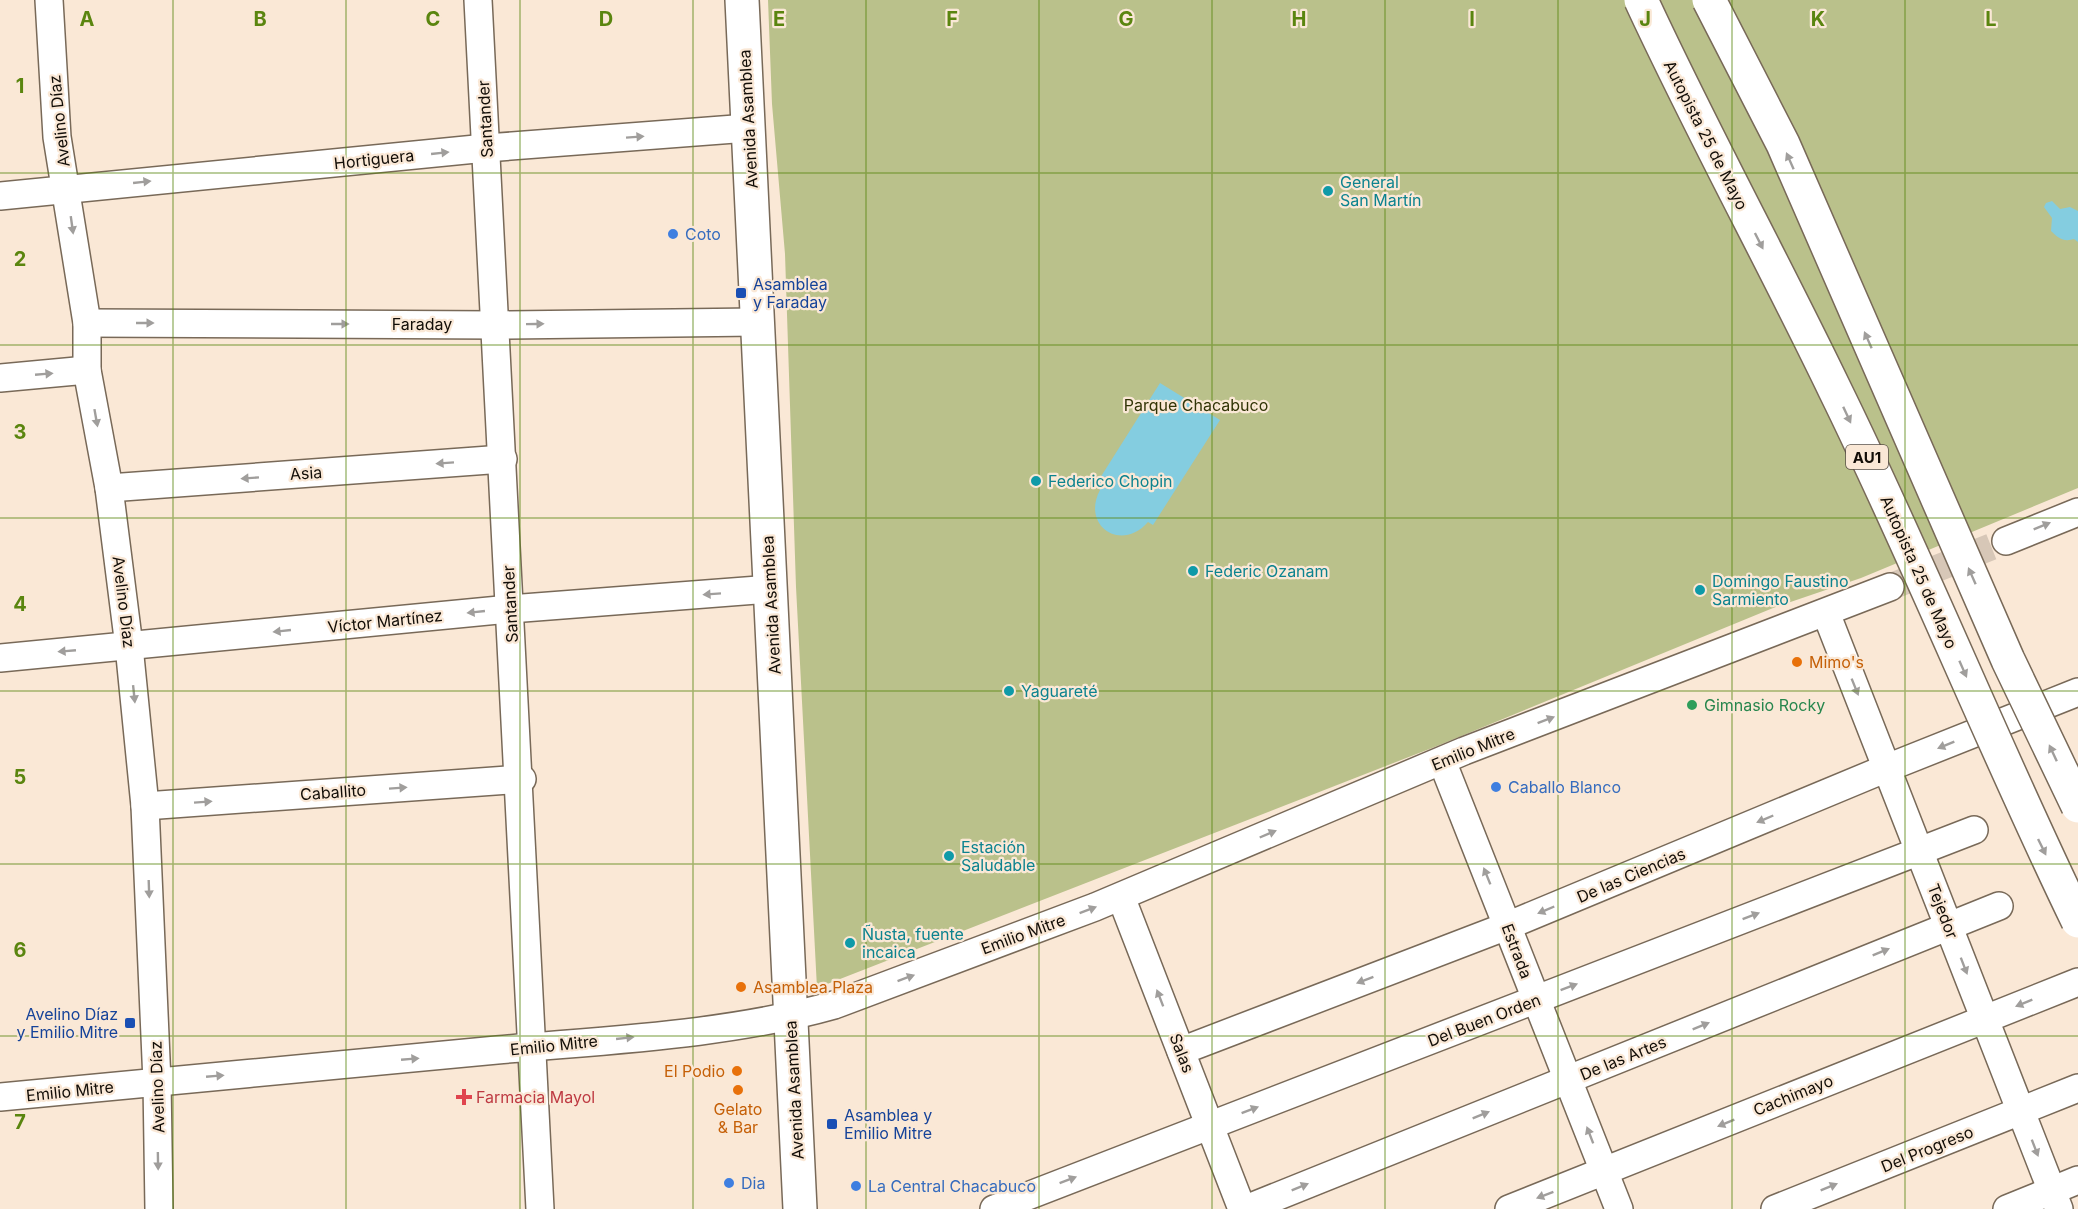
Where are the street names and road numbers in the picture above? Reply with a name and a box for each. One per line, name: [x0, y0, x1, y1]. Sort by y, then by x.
street label: Avenida Asamblea: [734, 49, 762, 189]
street label: Autopista 25 de Mayo: [1660, 57, 1752, 213]
street label: Avelino Díaz: [44, 74, 74, 168]
street label: Santander: [473, 80, 497, 158]
street label: Hortiguera: [333, 145, 415, 173]
street label: Faraday: [392, 314, 452, 334]
road number: AU1: [1846, 445, 1888, 469]
street label: Asia: [289, 462, 323, 484]
street label: Autopista 25 de Mayo: [1876, 492, 1962, 652]
street label: Avenida Asamblea: [757, 535, 785, 675]
street label: Avelino Díaz: [108, 555, 140, 649]
street label: Santander: [498, 565, 522, 643]
street label: Víctor Martínez: [327, 605, 443, 637]
street label: Emilio Mitre: [1428, 723, 1518, 775]
street label: Caballito: [299, 780, 367, 804]
street label: De las Ciencias: [1574, 843, 1688, 907]
street label: Tejedor: [1923, 881, 1963, 941]
street label: Emilio Mitre: [978, 910, 1068, 958]
street label: Estrada: [1497, 921, 1537, 981]
street label: Del Buen Orden: [1425, 989, 1543, 1051]
street label: Avenida Asamblea: [780, 1020, 808, 1160]
street label: Emilio Mitre: [509, 1030, 599, 1060]
street label: Salas: [1165, 1030, 1199, 1076]
street label: De las Artes: [1577, 1032, 1669, 1084]
street label: Avelino Díaz: [145, 1040, 169, 1134]
street label: Cachimayo: [1750, 1070, 1836, 1120]
street label: Emilio Mitre: [25, 1076, 115, 1106]
street label: Del Progreso: [1878, 1121, 1976, 1177]

